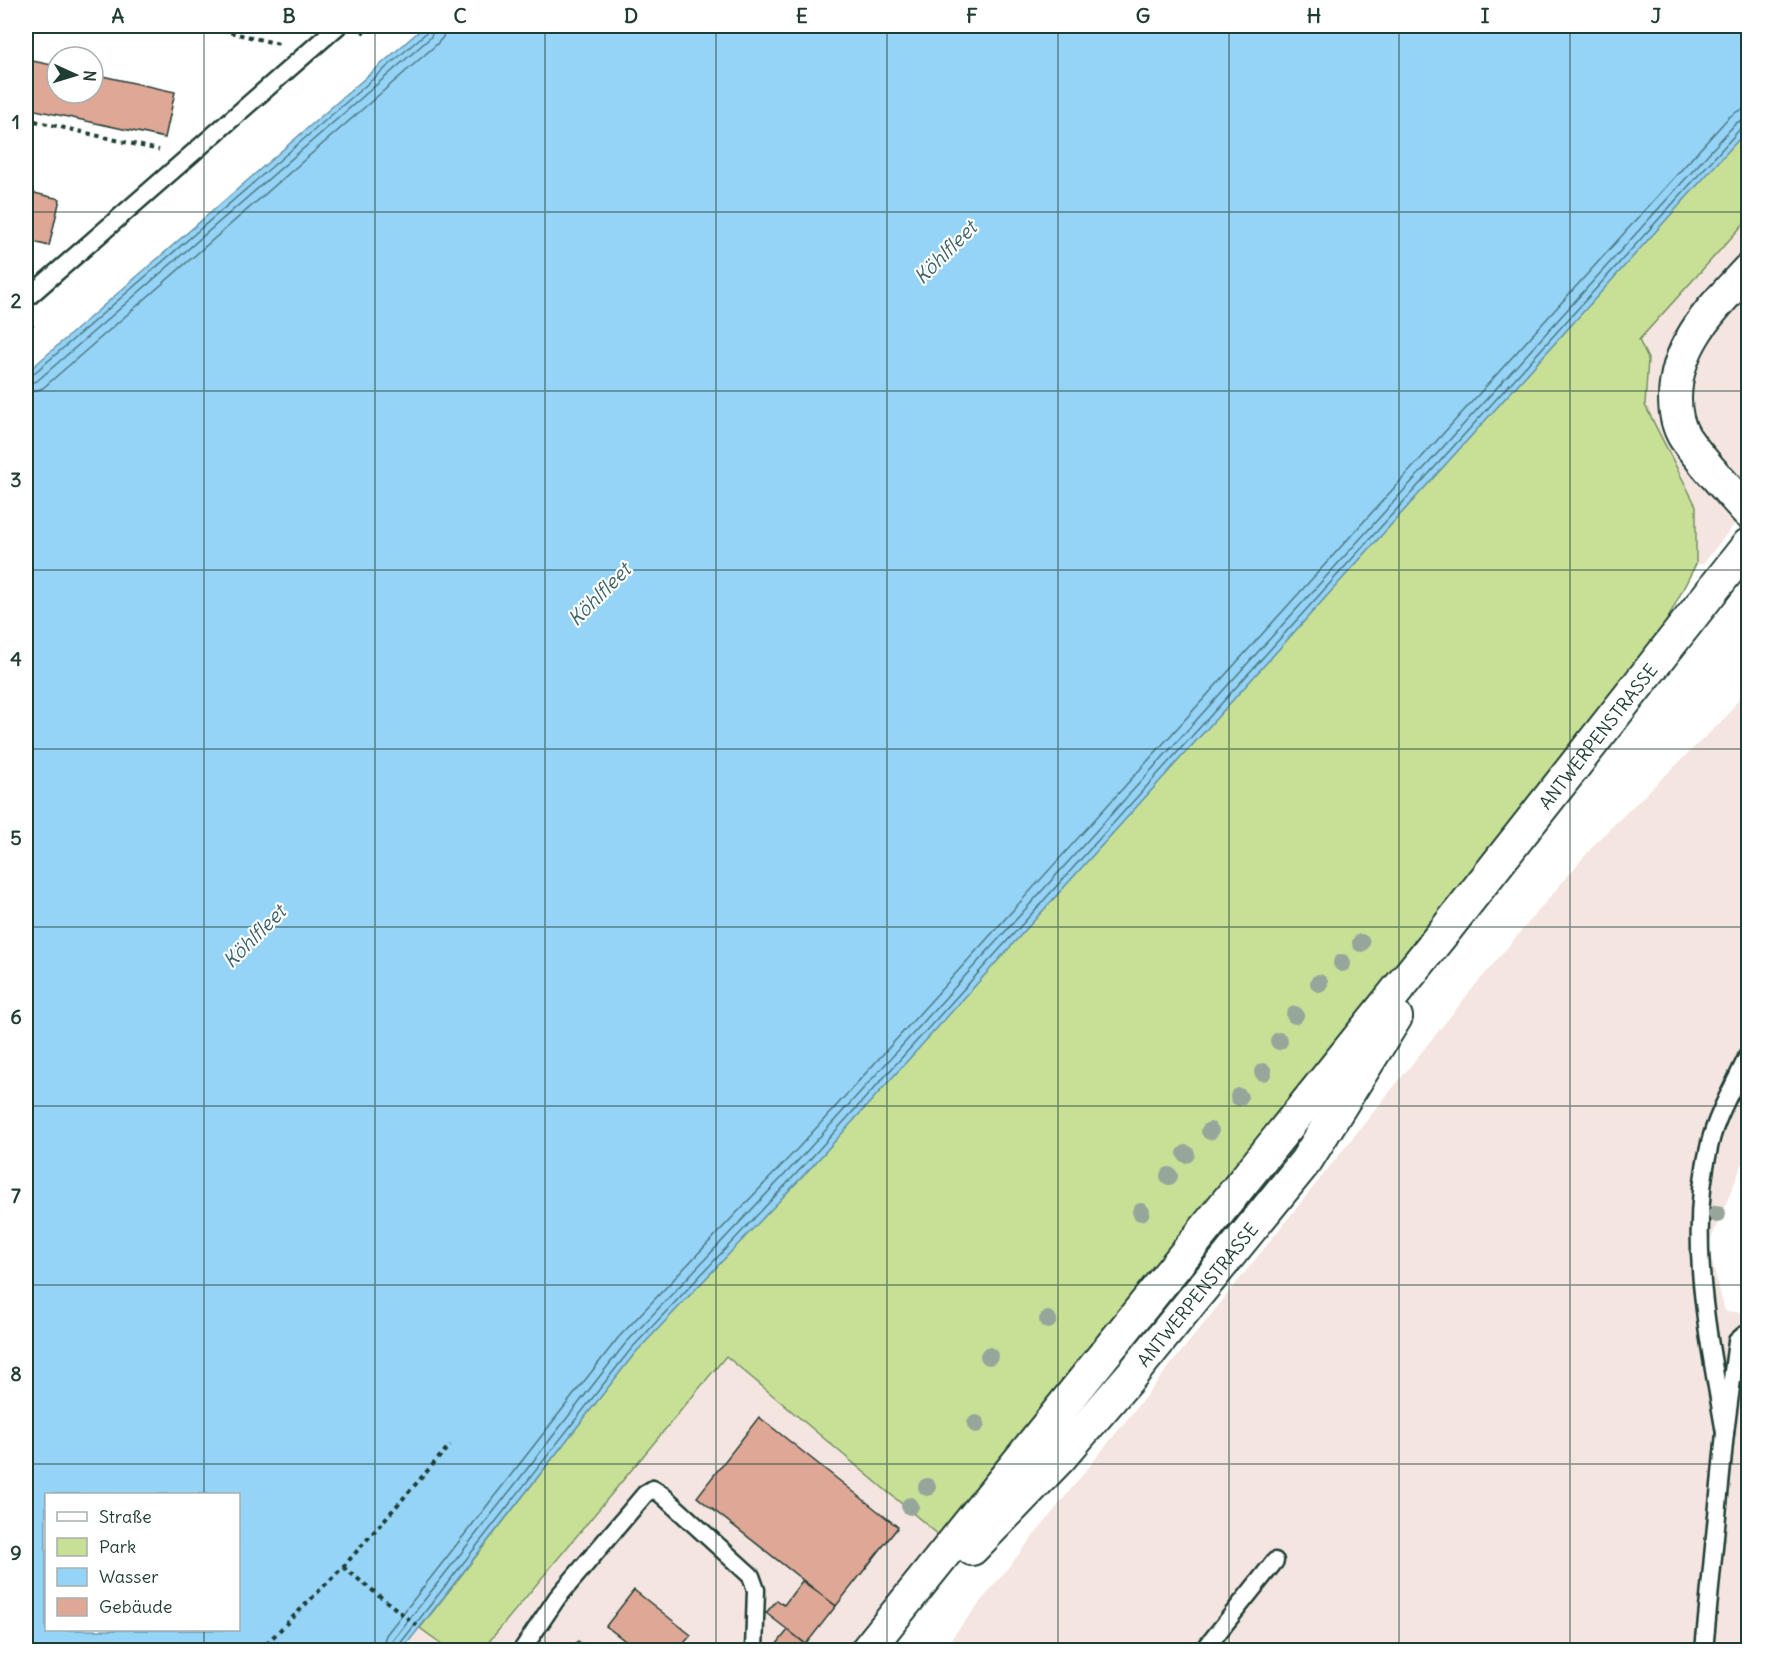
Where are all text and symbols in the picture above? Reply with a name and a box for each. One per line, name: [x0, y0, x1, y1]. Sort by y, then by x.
text: A: [112, 3, 125, 28]
text: B: [282, 3, 296, 28]
text: C: [453, 3, 467, 28]
text: D: [624, 3, 638, 28]
text: E: [796, 3, 808, 28]
text: F: [966, 3, 978, 28]
text: G: [1136, 3, 1150, 28]
text: H: [1307, 3, 1321, 28]
text: I: [1481, 3, 1490, 28]
text: J: [1651, 3, 1662, 28]
north arrow: [45, 45, 105, 105]
text: N: [80, 70, 100, 82]
text: 1: [12, 109, 20, 134]
water label: Köhlfleet: [908, 214, 983, 289]
text: 2: [11, 288, 22, 313]
text: 3: [10, 467, 22, 492]
water label: Köhlfleet: [562, 556, 637, 631]
text: 4: [10, 646, 22, 671]
street label: ANTWERPENSTRASSE: [1533, 659, 1662, 814]
text: 5: [10, 825, 22, 850]
water label: Köhlfleet: [217, 898, 292, 973]
text: 6: [10, 1004, 22, 1029]
text: 7: [11, 1183, 21, 1208]
street label: ANTWERPENSTRASSE: [1132, 1218, 1263, 1371]
text: 8: [10, 1361, 22, 1386]
legend: [45, 1493, 240, 1631]
text: Straße: [99, 1505, 152, 1528]
text: Park: [99, 1535, 136, 1558]
text: 9: [10, 1540, 22, 1565]
text: Wasser: [99, 1565, 159, 1588]
text: Gebäude: [99, 1595, 172, 1618]

